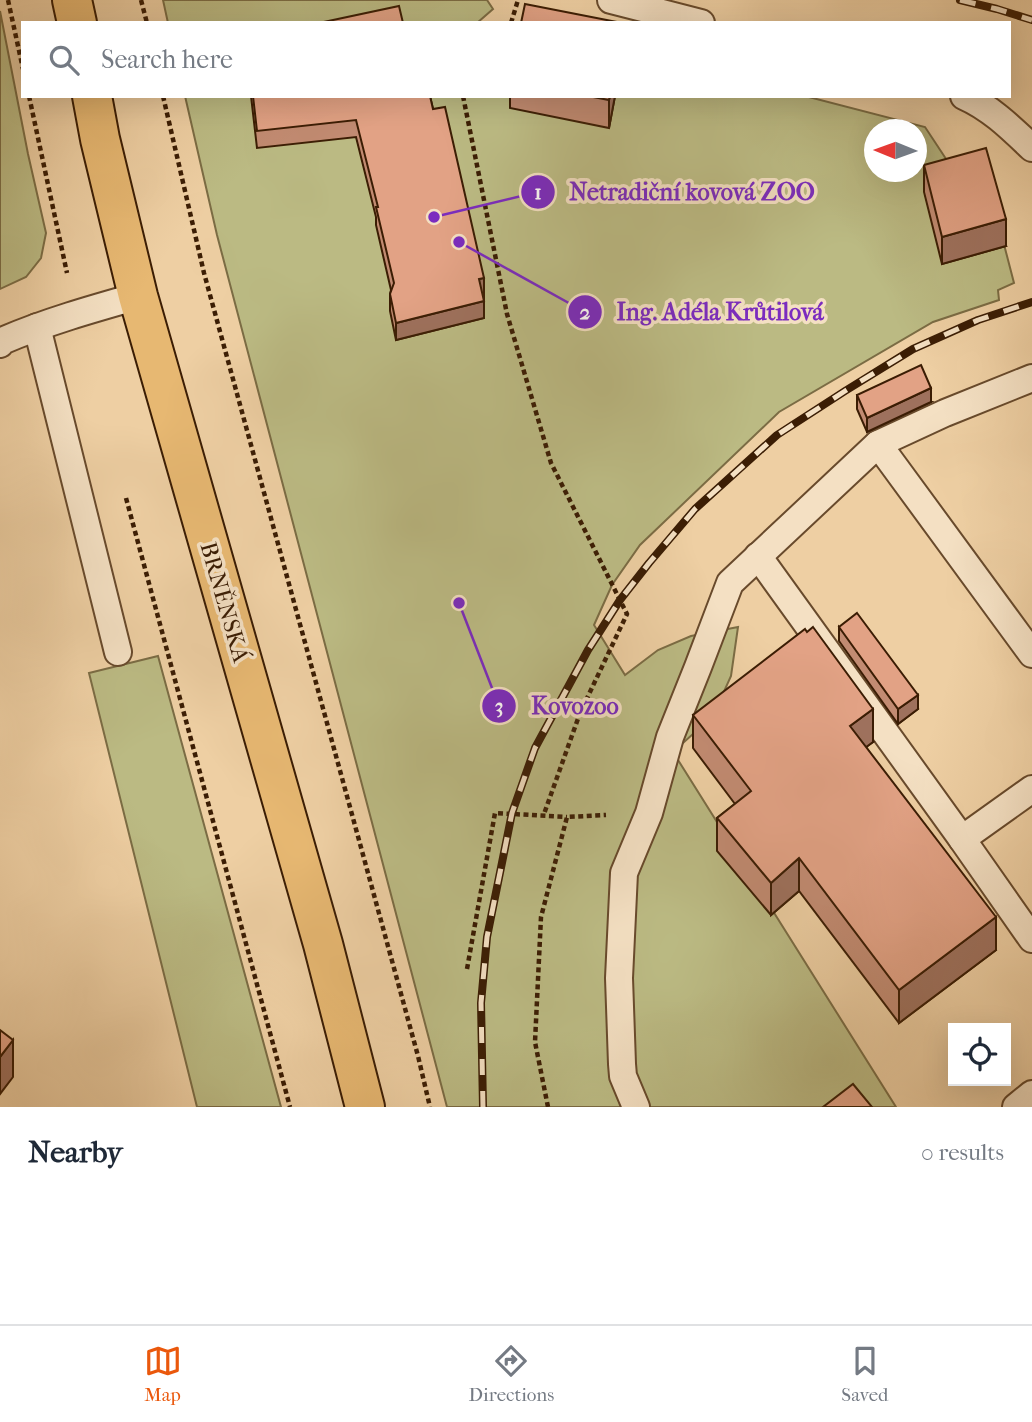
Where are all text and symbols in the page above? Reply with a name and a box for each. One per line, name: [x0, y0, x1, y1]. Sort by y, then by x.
search box: [21, 21, 1011, 98]
icon: search: [45, 41, 83, 79]
text: Search here: [101, 44, 233, 75]
north arrow: [864, 119, 927, 182]
callout: Netradiční kovová ZOO: [520, 169, 829, 214]
text: Netradiční kovová ZOO: [569, 178, 815, 206]
text: 1: [534, 180, 542, 204]
callout: Ing. Adéla Krůtilová: [568, 289, 838, 334]
text: Ing. Adéla Krůtilová: [616, 298, 824, 326]
text: 2: [580, 300, 591, 324]
street label: BRNĚNSKÁ: [194, 539, 255, 666]
callout: Kovozoo: [482, 683, 632, 728]
text: Kovozoo: [531, 692, 619, 720]
text: 3: [495, 694, 503, 718]
map controls: [948, 1023, 1011, 1086]
button: locate: [948, 1023, 1011, 1086]
text: Nearby: [28, 1135, 123, 1170]
text: 0 results: [921, 1139, 1004, 1166]
tab: Map: [144, 1342, 182, 1406]
tab: Directions: [469, 1342, 554, 1406]
tab: Saved: [841, 1342, 888, 1406]

